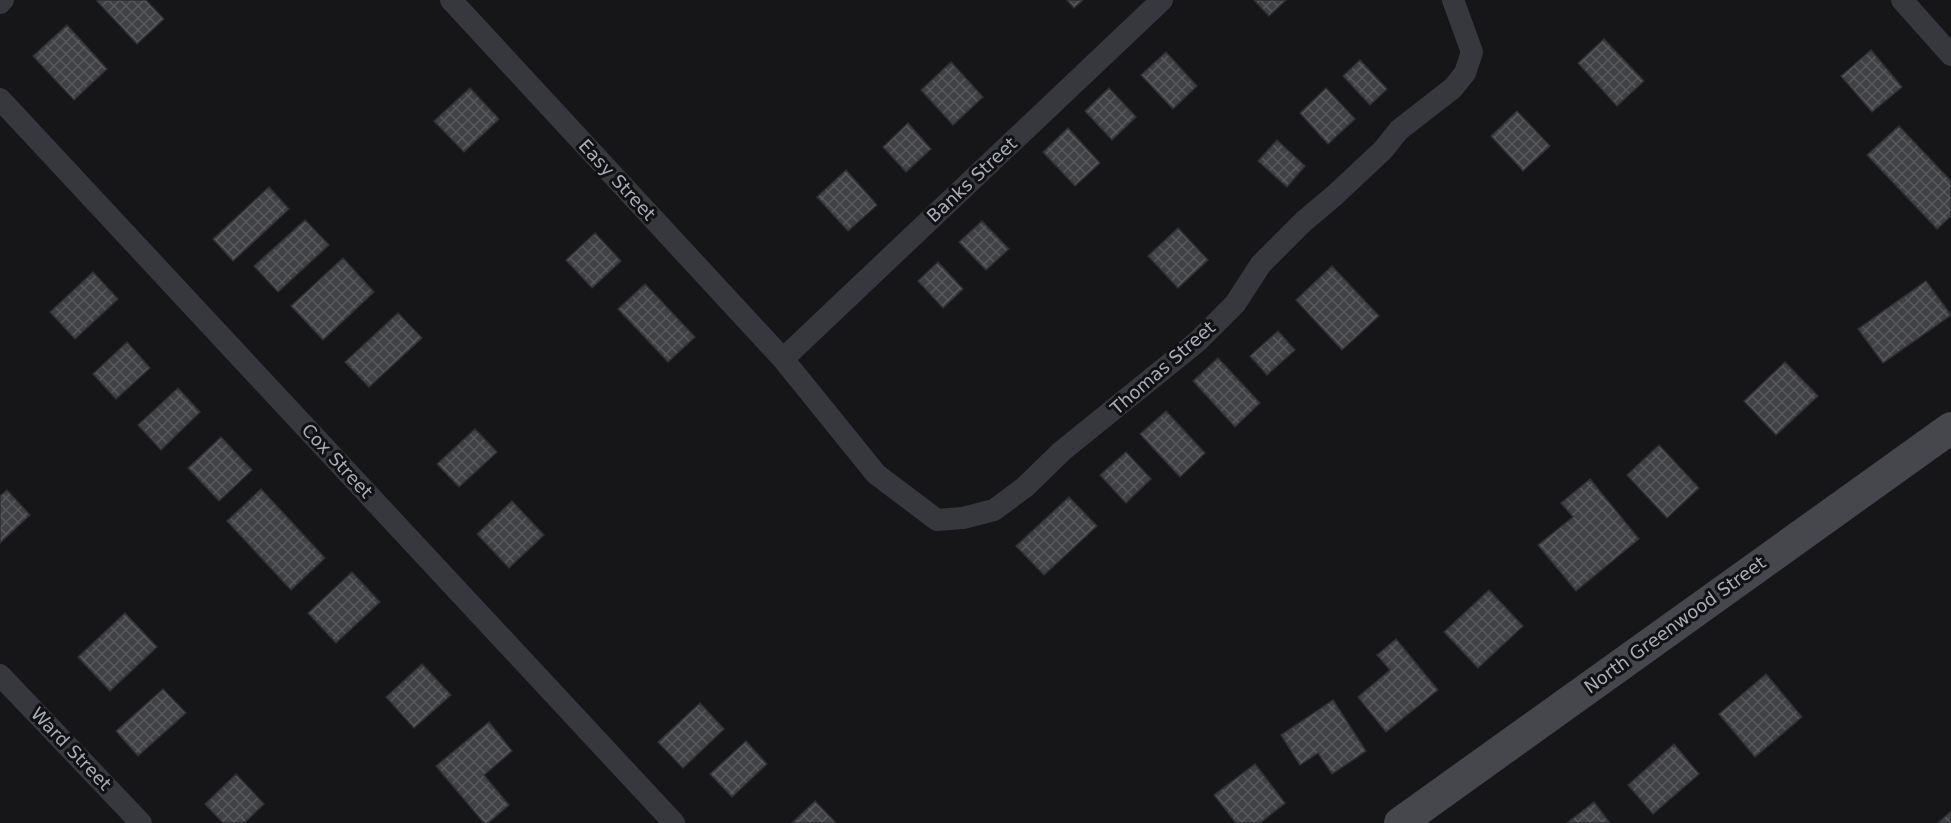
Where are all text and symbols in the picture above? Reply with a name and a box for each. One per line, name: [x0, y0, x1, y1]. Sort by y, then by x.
street label: Banks Street: [922, 133, 1021, 227]
street label: Easy Street: [575, 135, 660, 224]
street label: Thomas Street: [1105, 316, 1219, 419]
street label: Cox Street: [298, 419, 377, 502]
street label: North Greenwood Street: [1580, 552, 1770, 698]
street label: Ward Street: [27, 703, 116, 794]

